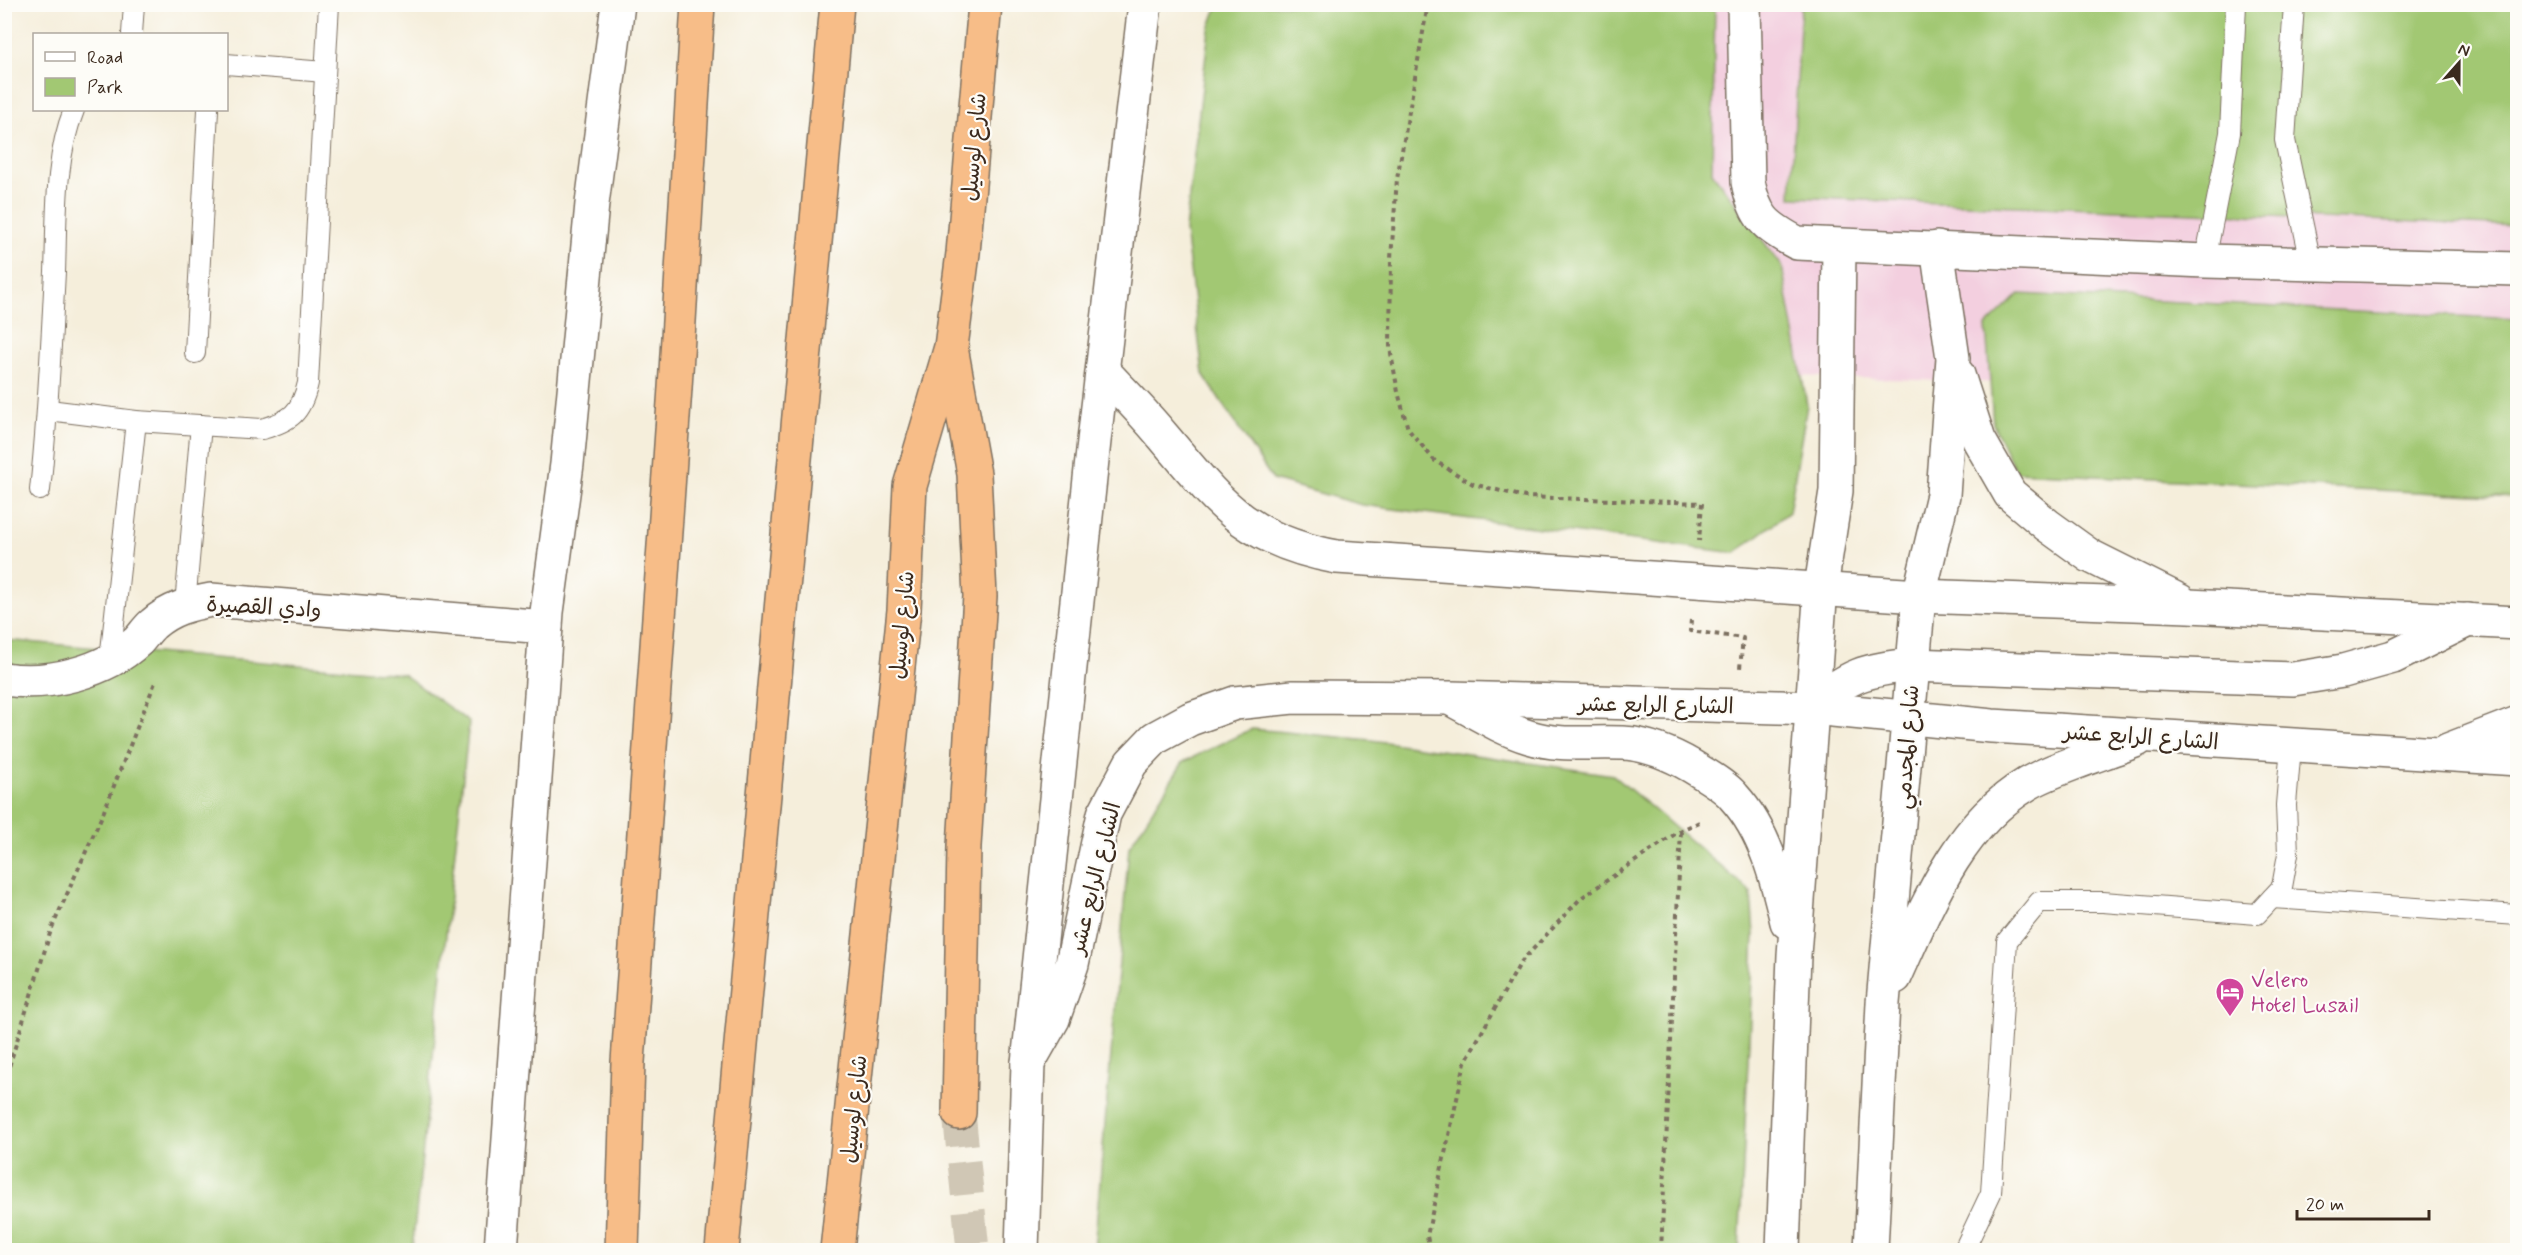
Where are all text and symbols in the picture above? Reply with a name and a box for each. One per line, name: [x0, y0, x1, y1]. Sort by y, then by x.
legend: [33, 33, 228, 111]
north arrow: [2429, 33, 2489, 93]
text: N: [2455, 39, 2473, 62]
text: Road: [87, 46, 123, 70]
text: Park: [87, 76, 123, 100]
street label: شارع لوسيل: [956, 92, 994, 202]
street label: شارع لوسيل: [884, 570, 922, 680]
street label: وادي القصيرة: [206, 591, 322, 626]
street label: شارع المجدمي: [1890, 684, 1930, 811]
street label: الشارع الرابع عشر: [1576, 691, 1734, 721]
street label: الشارع الرابع عشر: [2060, 718, 2220, 757]
street label: الشارع الرابع عشر: [1063, 799, 1128, 959]
place label: Velero Hotel Lusail: [2251, 967, 2358, 1020]
hotel icon: Velero Hotel Lusail: [2214, 976, 2246, 1018]
street label: شارع لوسيل: [835, 1054, 875, 1165]
scale bar: [2297, 1183, 2429, 1221]
text: 20 m: [2306, 1193, 2344, 1217]

